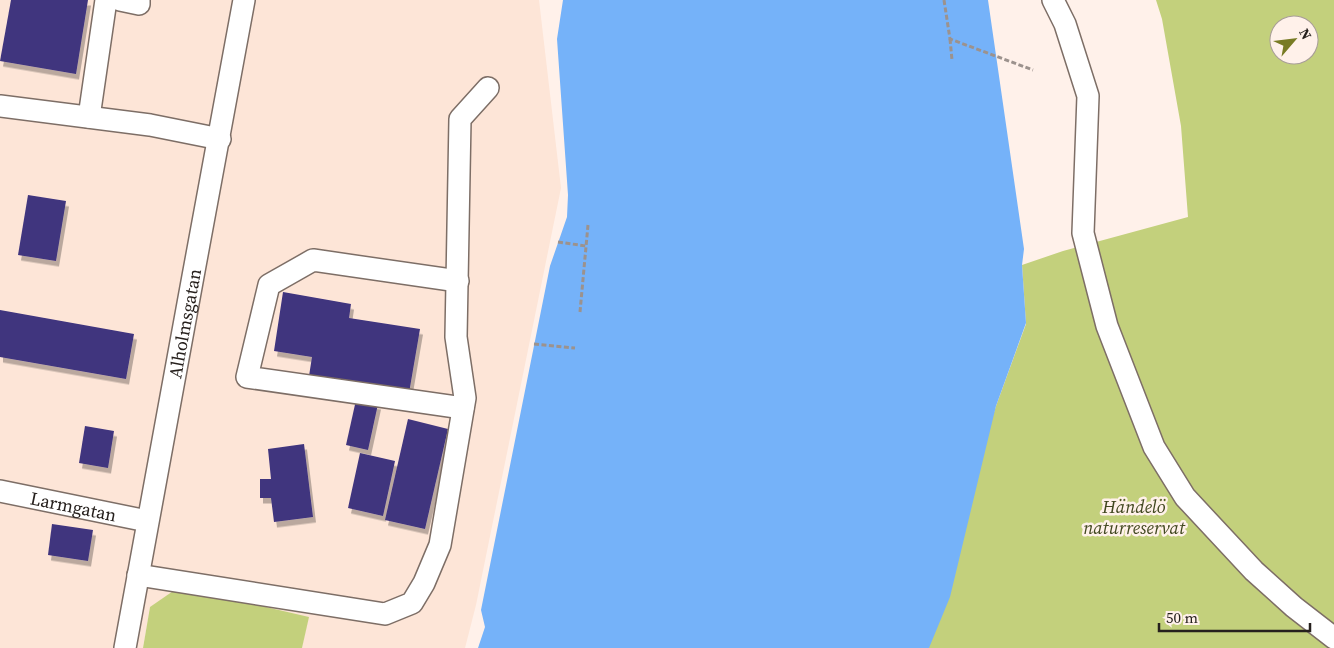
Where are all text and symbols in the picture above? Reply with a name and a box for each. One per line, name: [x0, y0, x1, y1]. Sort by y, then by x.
north arrow: [1269, 15, 1319, 65]
text: N: [1294, 25, 1317, 43]
street label: Alholmsgatan: [162, 266, 207, 380]
street label: Larmgatan: [28, 485, 119, 527]
park label: Händelö naturreservat: [1083, 494, 1186, 540]
scale bar: [1159, 600, 1310, 632]
text: 50 m: [1166, 607, 1198, 628]

